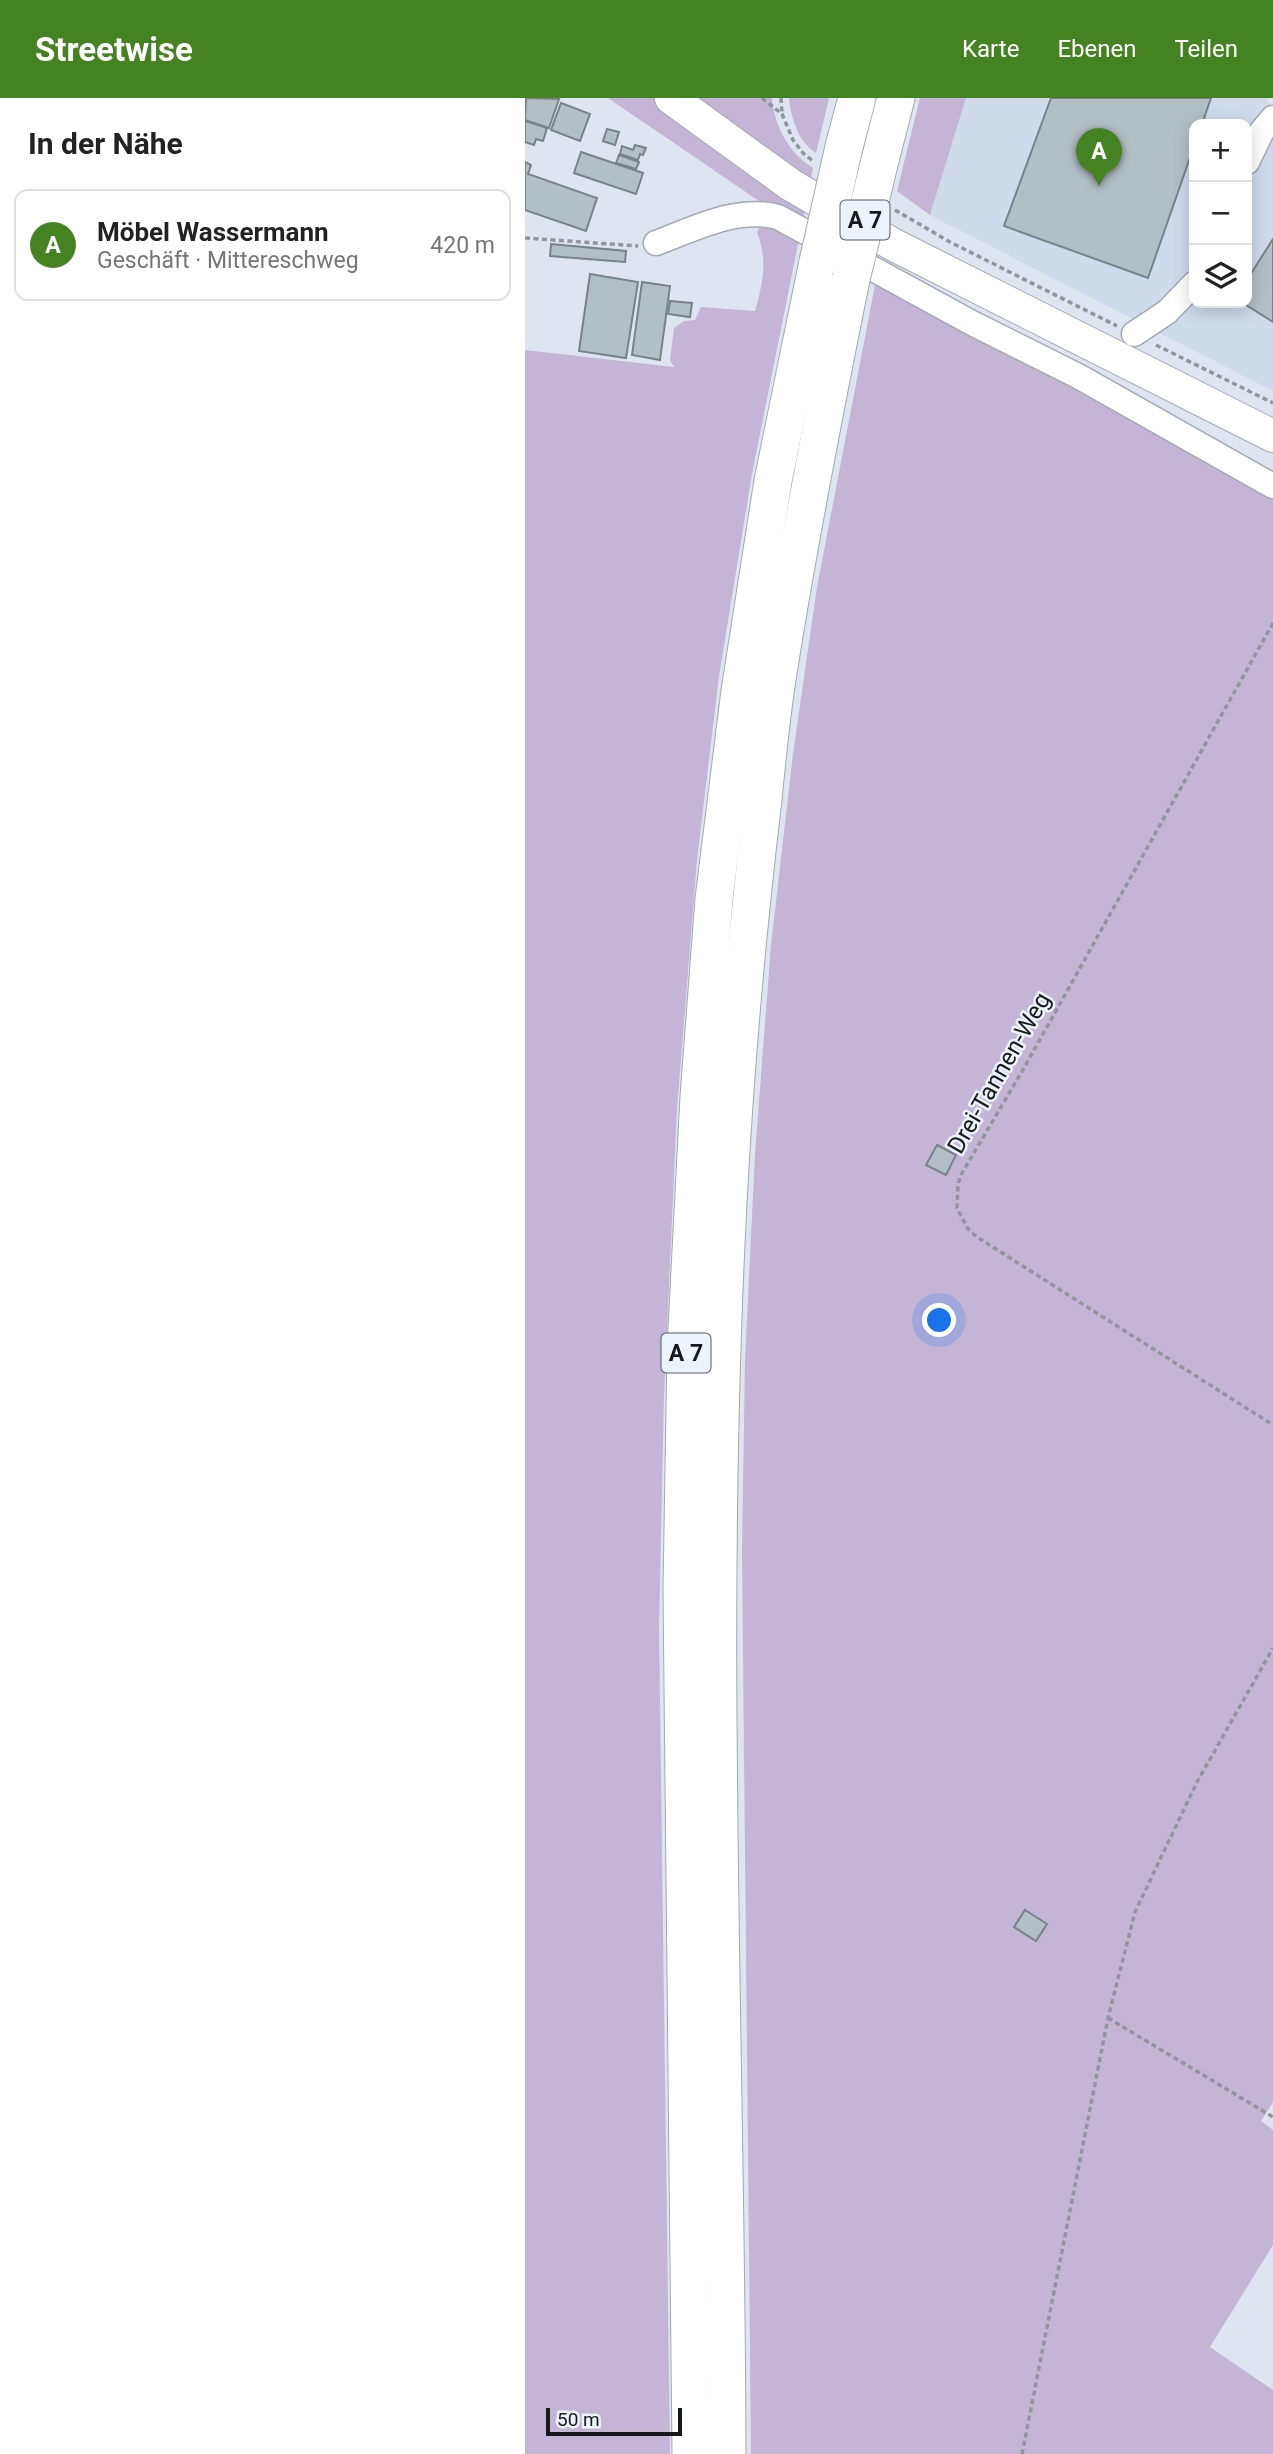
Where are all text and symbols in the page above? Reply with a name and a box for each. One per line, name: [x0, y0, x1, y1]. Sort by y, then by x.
text: Streetwise: [35, 30, 193, 69]
text: Karte: [962, 35, 1019, 63]
text: Ebenen: [1057, 35, 1136, 63]
text: Teilen: [1174, 35, 1238, 63]
map controls: [1189, 119, 1252, 308]
button: +: [1189, 119, 1252, 182]
text: In der Nähe: [28, 126, 183, 161]
pin: A: [1076, 128, 1122, 186]
button: −: [1189, 182, 1252, 245]
road number: A 7: [841, 200, 889, 239]
text: Möbel Wassermann: [97, 217, 329, 247]
text: A: [45, 232, 61, 259]
text: 420 m: [430, 232, 495, 259]
button: layers: [1189, 245, 1252, 308]
text: Geschäft · Mittereschweg: [97, 247, 359, 274]
street label: Drei-Tannen-Weg: [942, 988, 1056, 1158]
your location: [922, 1303, 956, 1337]
road number: A 7: [661, 1334, 711, 1372]
scale bar: [546, 2405, 683, 2437]
text: 50 m: [557, 2408, 600, 2431]

